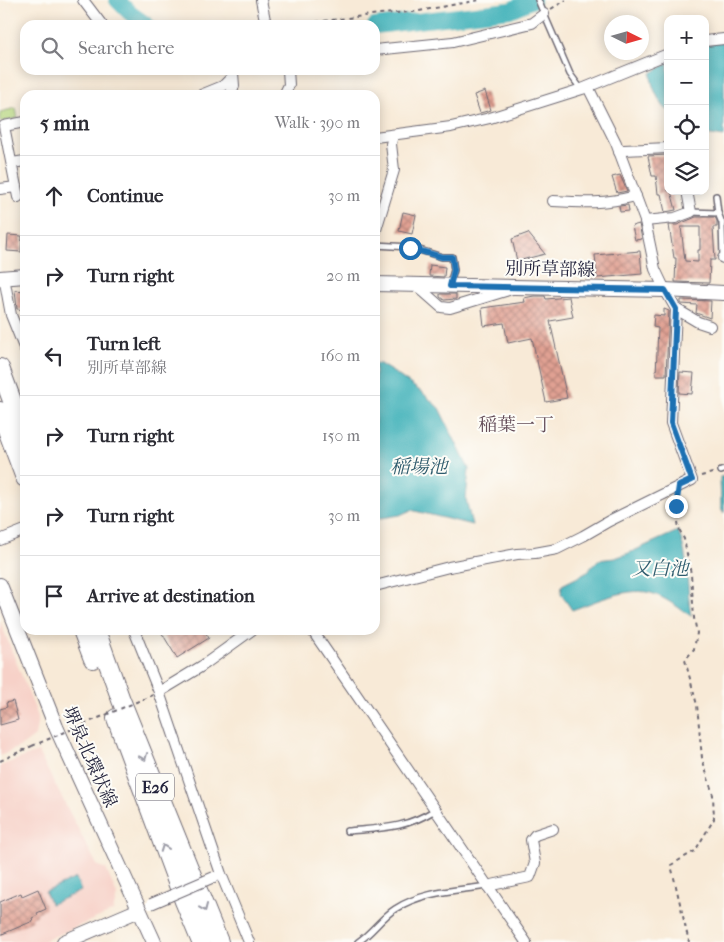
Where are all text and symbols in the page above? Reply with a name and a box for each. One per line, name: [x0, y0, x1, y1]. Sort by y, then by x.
north arrow: [604, 15, 649, 60]
map controls: [664, 15, 709, 195]
button: +: [664, 15, 709, 60]
search box: [20, 20, 380, 75]
icon: search: [38, 34, 66, 62]
text: Search here: [78, 37, 174, 59]
button: −: [664, 60, 709, 105]
button: locate: [664, 105, 709, 150]
text: 5 min: [40, 111, 89, 135]
text: Walk · 390 m: [275, 113, 360, 132]
button: layers: [664, 150, 709, 195]
icon: ahead: [40, 182, 68, 210]
text: Continue: [87, 185, 163, 207]
text: 30 m: [328, 186, 360, 205]
route start: [399, 237, 422, 260]
street label: 別所草部線: [505, 258, 595, 281]
icon: right: [40, 262, 68, 290]
text: Turn right: [87, 265, 174, 287]
text: 20 m: [326, 266, 360, 285]
text: Turn left: [87, 333, 161, 355]
icon: left: [40, 342, 68, 370]
text: 160 m: [320, 346, 360, 365]
text: 別所草部線: [87, 358, 167, 377]
district label: 稲葉一丁: [478, 414, 554, 436]
icon: right: [40, 422, 68, 450]
text: Turn right: [87, 425, 174, 447]
text: 150 m: [322, 426, 360, 445]
water label: 稲場池: [390, 456, 449, 478]
route end: [665, 495, 688, 518]
icon: right: [40, 502, 68, 530]
text: Turn right: [87, 505, 174, 527]
text: 30 m: [328, 506, 360, 525]
water label: 又白池: [631, 558, 690, 580]
icon: arrive: [40, 582, 68, 610]
text: Arrive at destination: [87, 585, 255, 607]
street label: 堺泉北環状線: [58, 704, 121, 811]
one-way arrow: [138, 753, 148, 761]
road number: E26: [136, 774, 174, 800]
one-way arrow: [160, 844, 170, 853]
one-way arrow: [198, 903, 209, 912]

